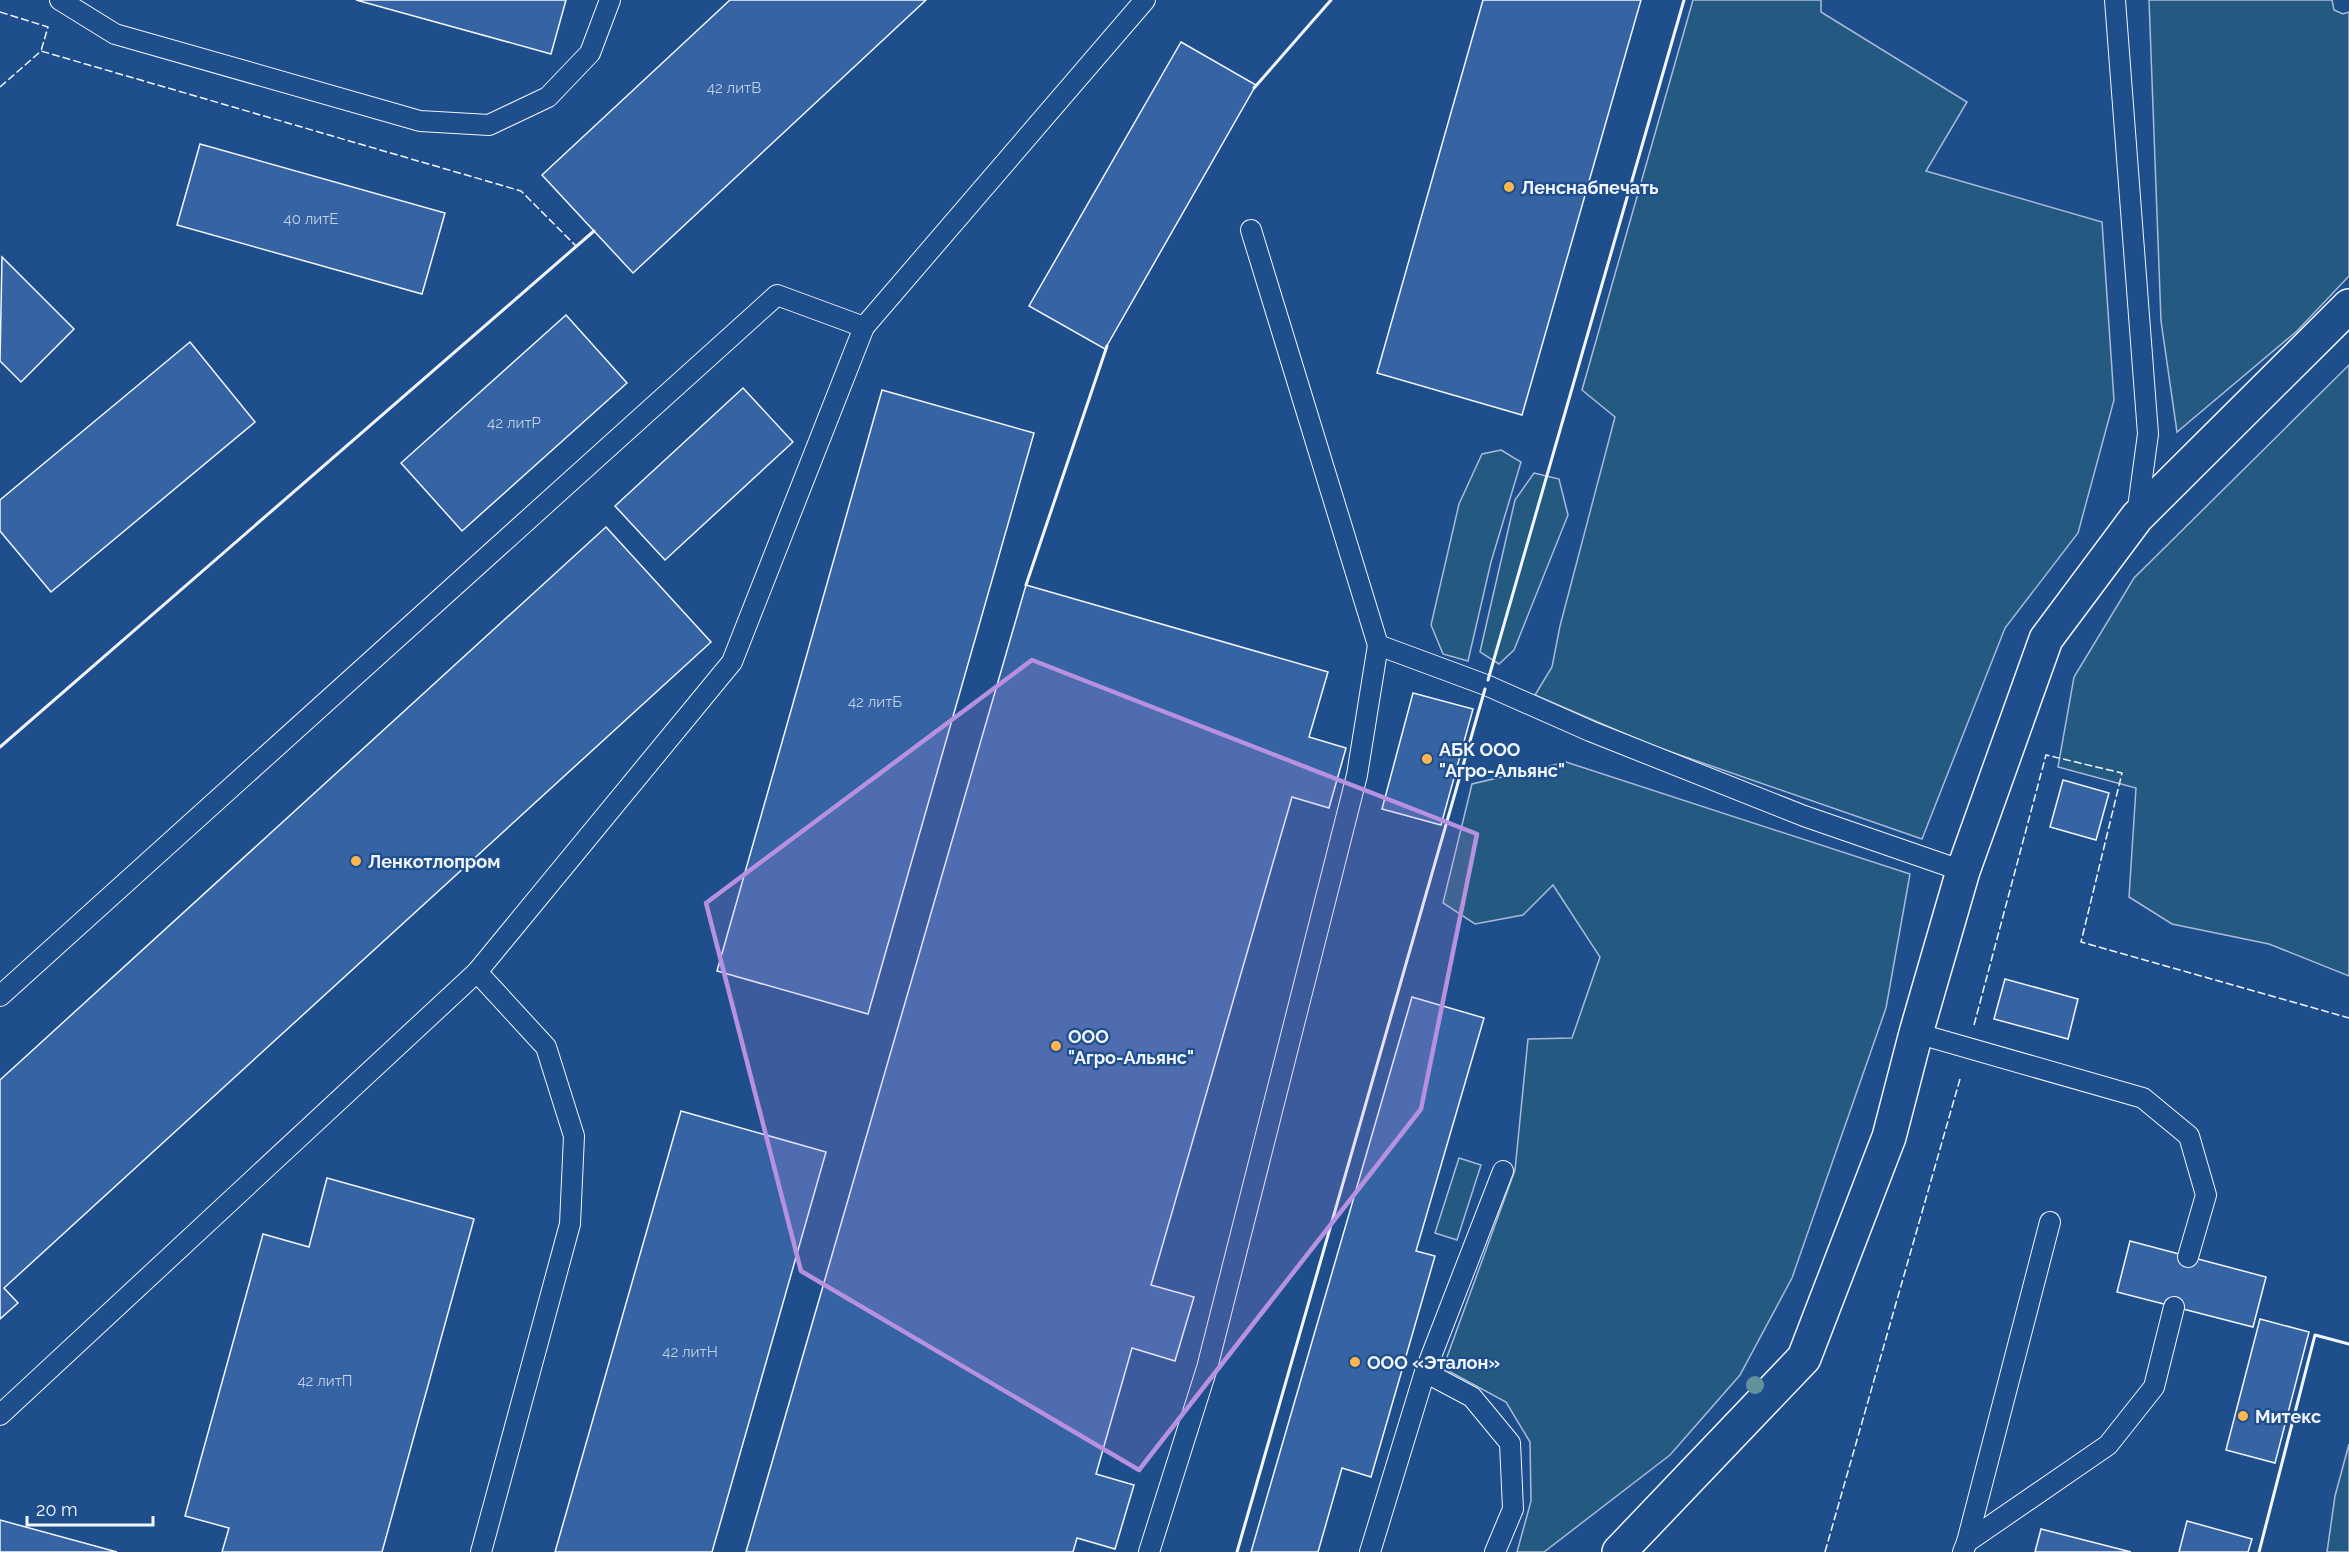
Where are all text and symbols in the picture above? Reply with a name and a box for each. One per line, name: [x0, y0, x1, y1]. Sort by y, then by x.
house number: 42 литВ: [707, 79, 761, 97]
place label: Ленснабпечать: [1521, 177, 1659, 198]
marker: Ленснабпечать: [1502, 180, 1516, 194]
house number: 40 литЕ: [284, 210, 338, 228]
house number: 42 литР: [487, 414, 541, 432]
house number: 42 литБ: [848, 693, 902, 711]
place label: АБК ООО "Агро-Альянс": [1439, 739, 1565, 781]
marker: АБК ООО "Агро-Альянс": [1420, 752, 1434, 766]
place label: Ленкотлопром: [368, 851, 500, 872]
marker: Ленкотлопром: [349, 854, 363, 868]
place label: ООО "Агро-Альянс": [1068, 1026, 1194, 1068]
marker: ООО "Агро-Альянс": [1049, 1039, 1063, 1053]
house number: 42 литН: [662, 1343, 718, 1361]
place label: ООО «Эталон»: [1367, 1352, 1500, 1373]
marker: ООО «Эталон»: [1348, 1355, 1362, 1369]
house number: 42 литП: [297, 1372, 353, 1390]
place label: Митекс: [2255, 1406, 2321, 1427]
marker: Митекс: [2236, 1409, 2250, 1423]
scale bar: [27, 1489, 153, 1527]
text: 20 m: [36, 1499, 78, 1520]

